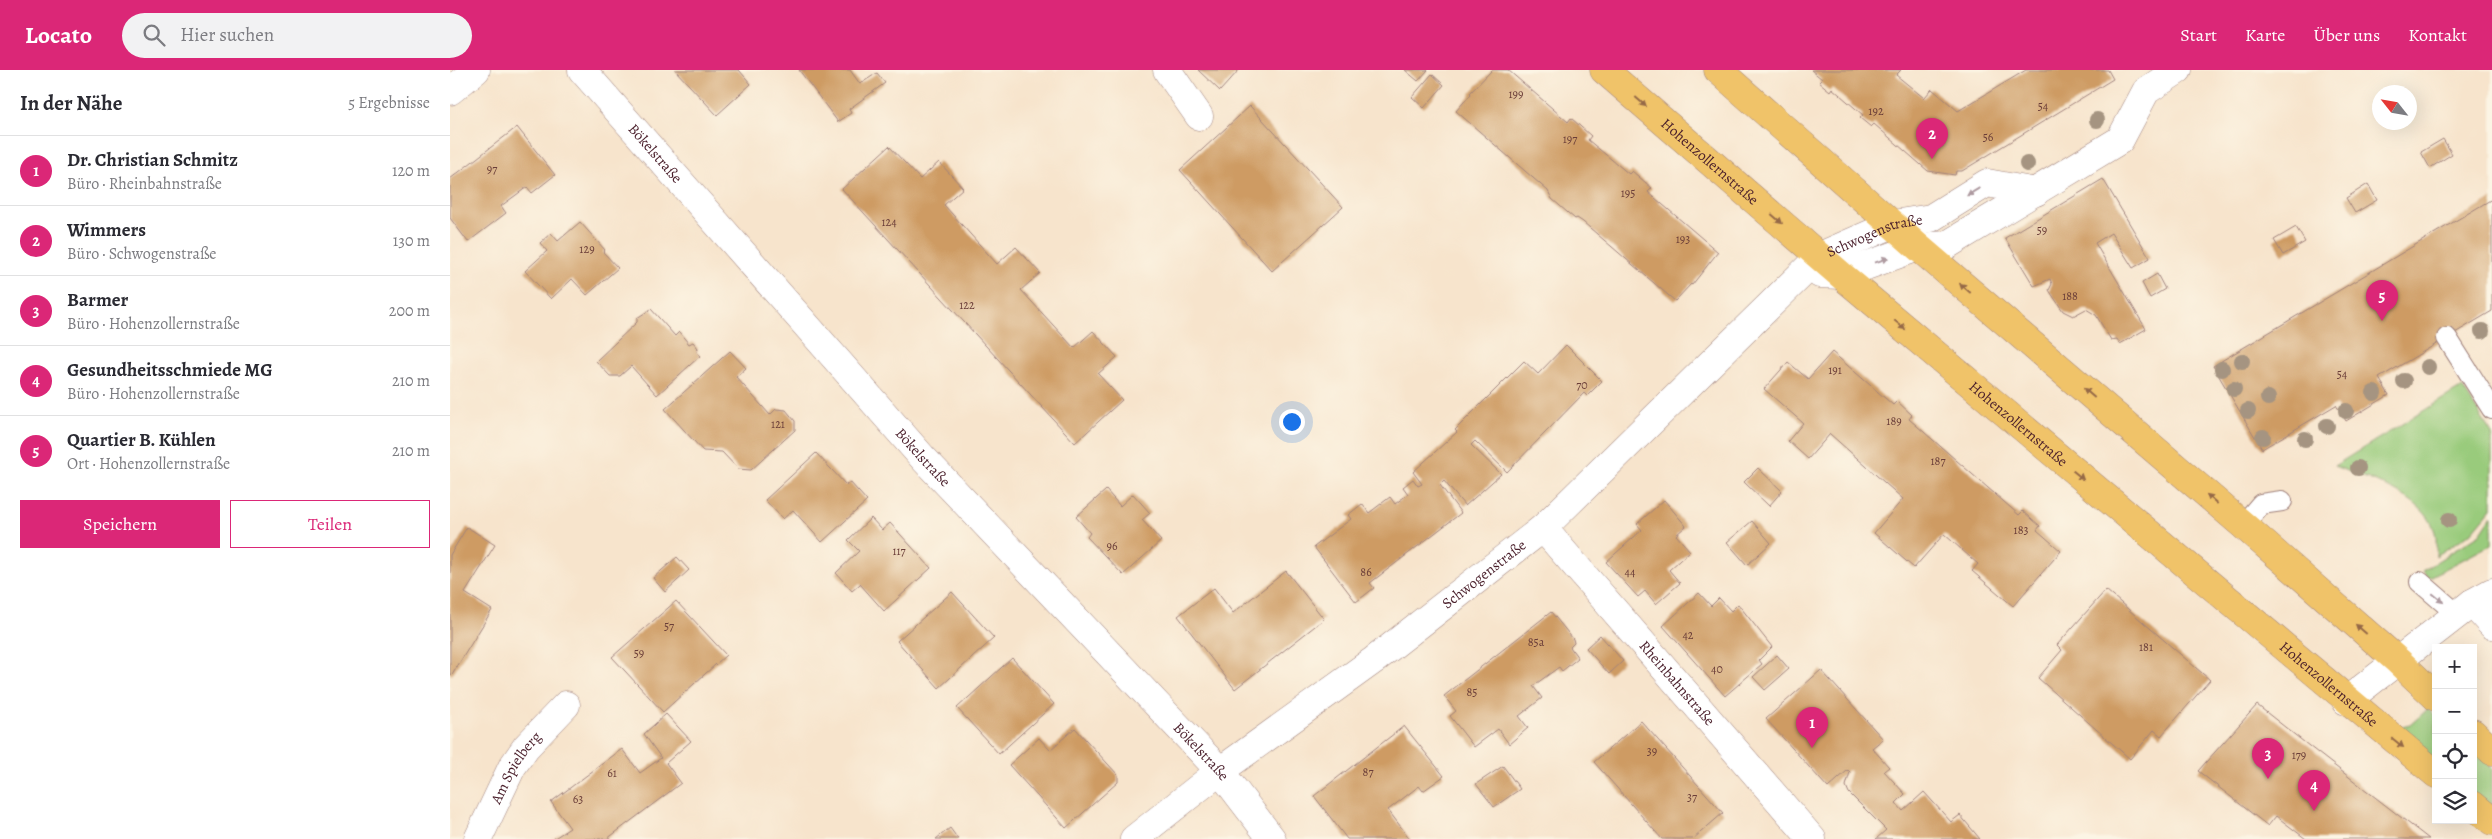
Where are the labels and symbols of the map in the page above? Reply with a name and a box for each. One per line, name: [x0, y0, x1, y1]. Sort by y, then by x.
north arrow: [2372, 85, 2417, 130]
house number: 199: [1508, 86, 1524, 102]
one-way arrow: [1634, 96, 1646, 108]
house number: 54: [2038, 98, 2049, 114]
house number: 192: [1868, 103, 1884, 119]
street label: Hohenzollernstraße: [1657, 114, 1763, 210]
pin: 2: [1916, 118, 1948, 159]
street label: Bökelstraße: [624, 119, 687, 188]
house number: 56: [1983, 129, 1994, 145]
house number: 197: [1563, 131, 1578, 147]
house number: 97: [487, 161, 498, 177]
house number: 195: [1621, 185, 1635, 201]
one-way arrow: [1967, 187, 1980, 197]
street label: Schwogenstraße: [1824, 209, 1924, 262]
house number: 124: [881, 214, 897, 230]
one-way arrow: [1770, 214, 1783, 225]
house number: 59: [2037, 222, 2047, 238]
house number: 193: [1676, 231, 1690, 247]
house number: 129: [579, 241, 595, 257]
one-way arrow: [1875, 256, 1890, 264]
pin: 5: [2366, 280, 2398, 321]
one-way arrow: [1960, 282, 1972, 294]
house number: 188: [2062, 288, 2078, 304]
house number: 122: [959, 297, 975, 313]
one-way arrow: [1893, 320, 1906, 331]
house number: 191: [1828, 362, 1842, 378]
house number: 54: [2337, 366, 2348, 382]
house number: 70: [1576, 377, 1588, 393]
street label: Hohenzollernstraße: [1965, 377, 2072, 471]
one-way arrow: [2083, 388, 2096, 399]
your location: [1279, 409, 1305, 435]
house number: 189: [1886, 413, 1902, 429]
house number: 121: [771, 416, 785, 432]
street label: Bökelstraße: [891, 424, 955, 491]
house number: 187: [1931, 453, 1946, 469]
one-way arrow: [2072, 469, 2084, 480]
one-way arrow: [2207, 493, 2219, 505]
house number: 183: [2014, 522, 2028, 538]
street label: Schwogenstraße: [1438, 535, 1530, 613]
house number: 96: [1106, 538, 1118, 554]
house number: 117: [892, 543, 907, 559]
house number: 86: [1360, 564, 1372, 580]
house number: 44: [1625, 564, 1636, 580]
one-way arrow: [2432, 593, 2445, 604]
house number: 57: [664, 618, 675, 634]
one-way arrow: [2355, 624, 2367, 635]
house number: 42: [1682, 627, 1694, 643]
house number: 85a: [1528, 634, 1545, 650]
street label: Rheinbahnstraße: [1635, 636, 1720, 730]
street label: Hohenzollernstraße: [2275, 637, 2383, 731]
house number: 181: [2139, 639, 2153, 655]
house number: 59: [634, 645, 644, 661]
house number: 40: [1711, 661, 1723, 677]
house number: 85: [1467, 684, 1477, 700]
pin: 1: [1796, 707, 1828, 748]
street label: Bökelstraße: [1169, 718, 1234, 785]
street label: Am Spielberg: [486, 727, 546, 808]
one-way arrow: [2391, 737, 2403, 749]
pin: 3: [2252, 738, 2284, 779]
house number: 39: [1647, 743, 1657, 759]
house number: 179: [2292, 747, 2306, 763]
house number: 87: [1363, 764, 1374, 780]
house number: 61: [607, 765, 617, 781]
pin: 4: [2298, 770, 2330, 811]
house number: 37: [1687, 789, 1698, 805]
house number: 63: [573, 791, 583, 807]

